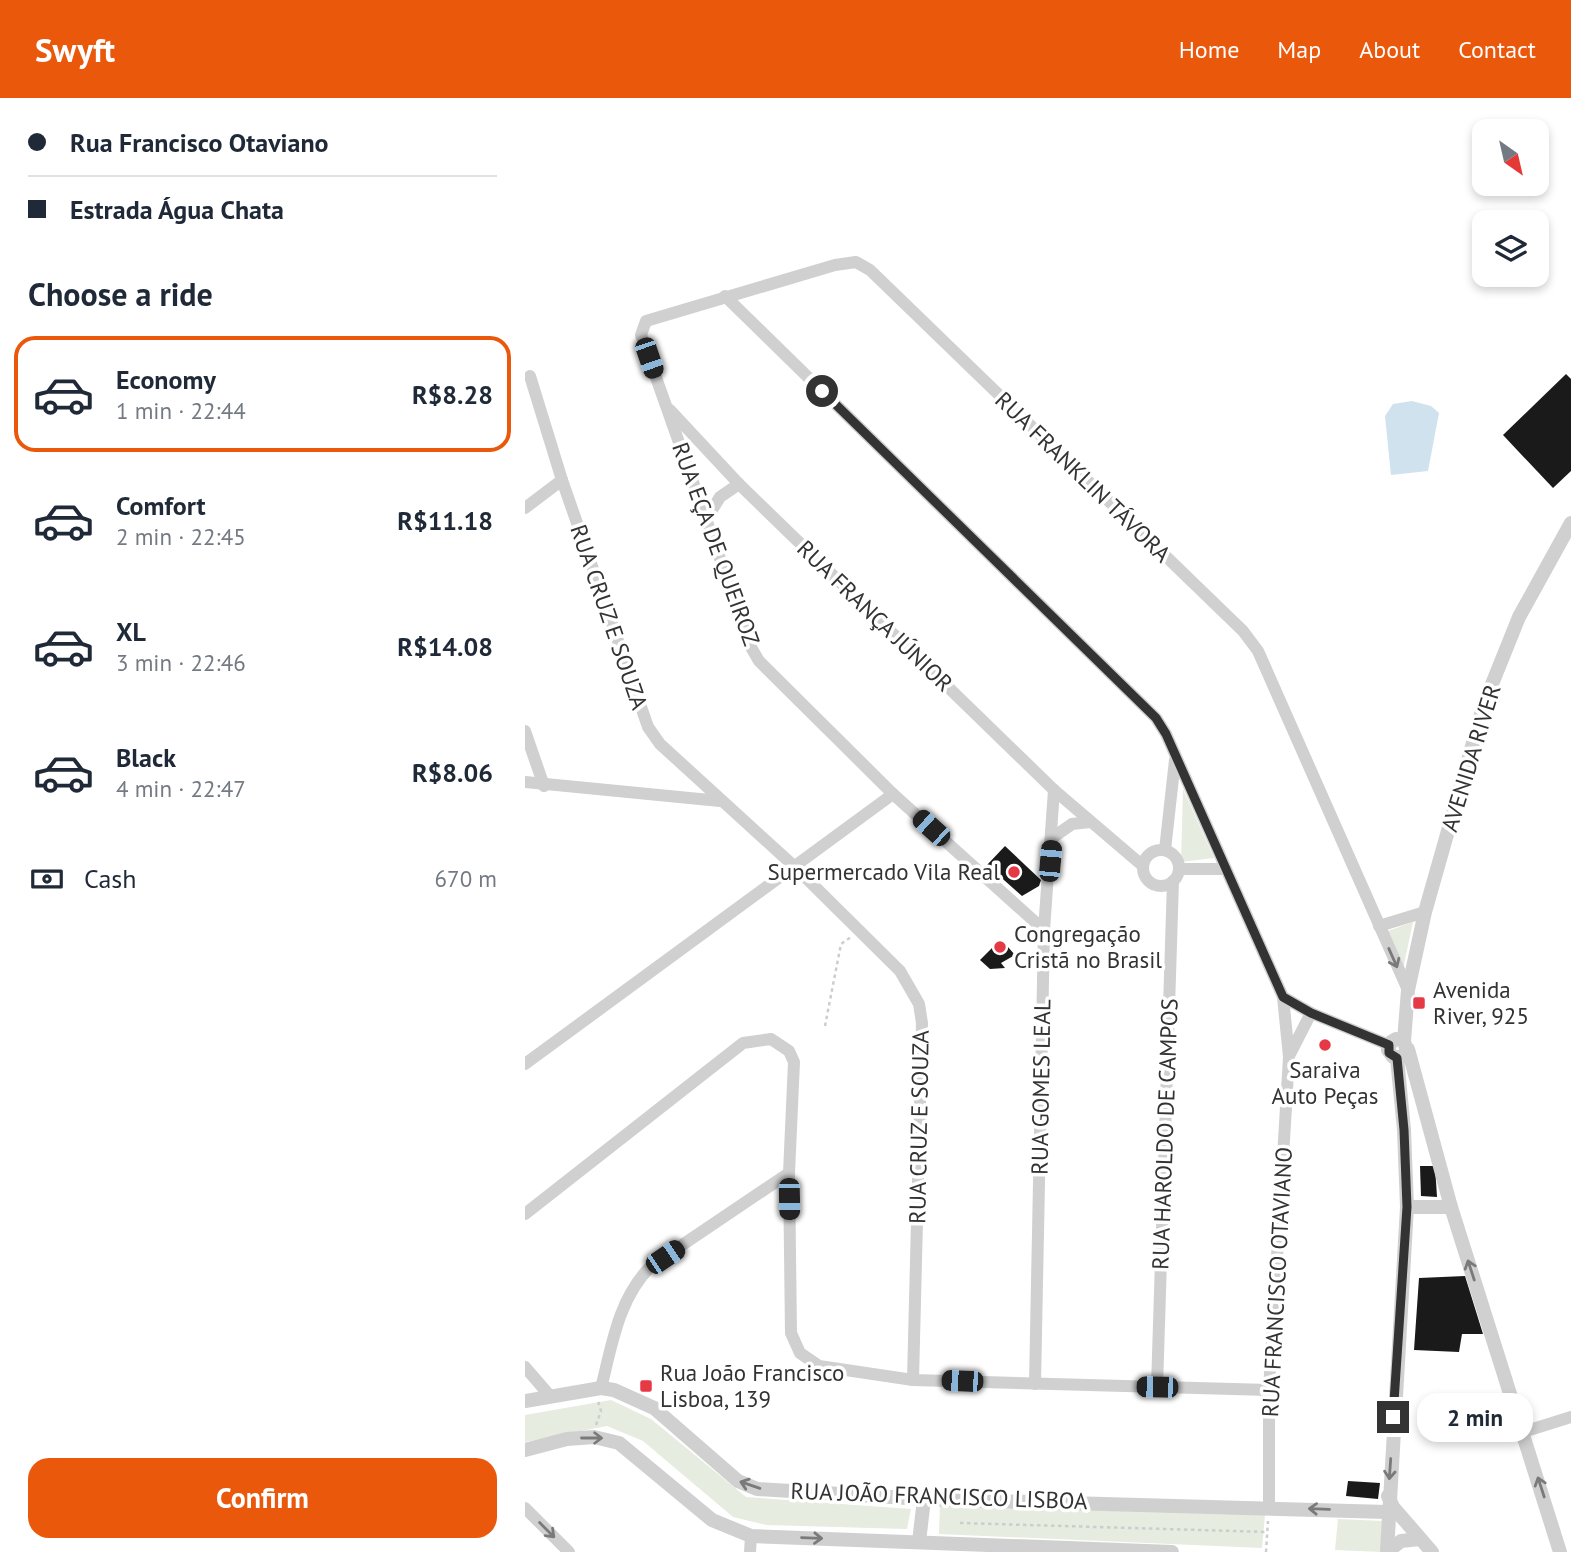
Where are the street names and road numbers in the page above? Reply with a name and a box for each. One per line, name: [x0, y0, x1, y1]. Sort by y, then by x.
street label: RUA FRANKLIN TÁVORA: [989, 385, 1178, 568]
street label: RUA EÇA DE QUEIROZ: [666, 438, 767, 650]
street label: RUA CRUZ E SOUZA: [564, 520, 655, 714]
street label: RUA FRANÇA JÚNIOR: [791, 534, 959, 698]
street label: AVENIDA RIVER: [1434, 681, 1507, 835]
street label: RUA HAROLDO DE CAMPOS: [1145, 998, 1184, 1270]
street label: RUA GOMES LEAL: [1024, 999, 1057, 1175]
street label: RUA CRUZ E SOUZA: [902, 1029, 935, 1224]
street label: RUA FRANCISCO OTAVIANO: [1255, 1146, 1298, 1418]
street label: RUA JOÃO FRANCISCO LISBOA: [790, 1476, 1089, 1515]

